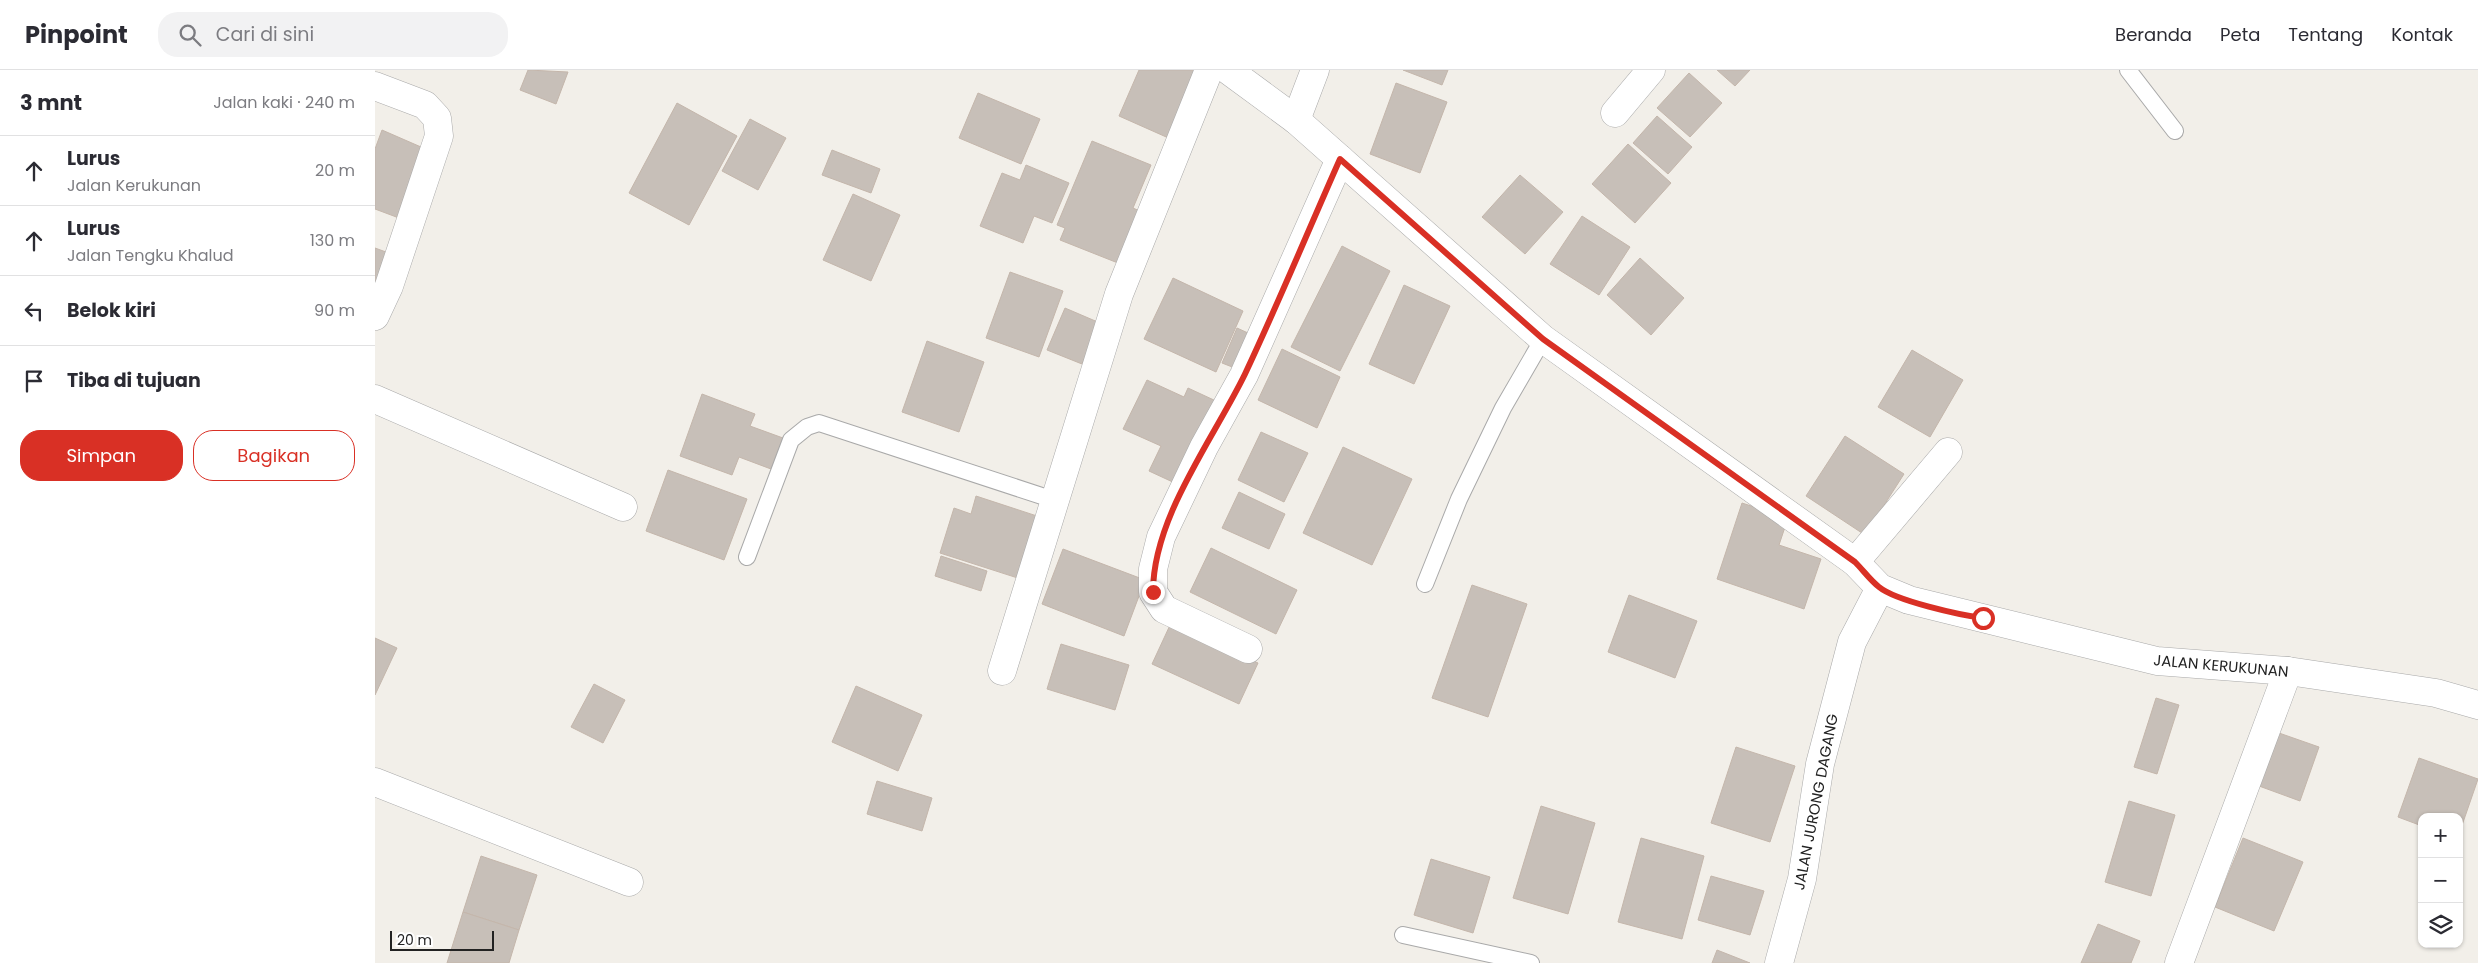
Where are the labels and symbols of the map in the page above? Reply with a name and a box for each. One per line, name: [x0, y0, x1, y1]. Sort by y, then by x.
route end: [1142, 581, 1165, 604]
route start: [1972, 607, 1995, 630]
street label: JALAN KERUKUNAN: [2153, 649, 2289, 682]
street label: JALAN JURONG DAGANG: [1788, 712, 1843, 892]
scale bar: [390, 928, 494, 951]

